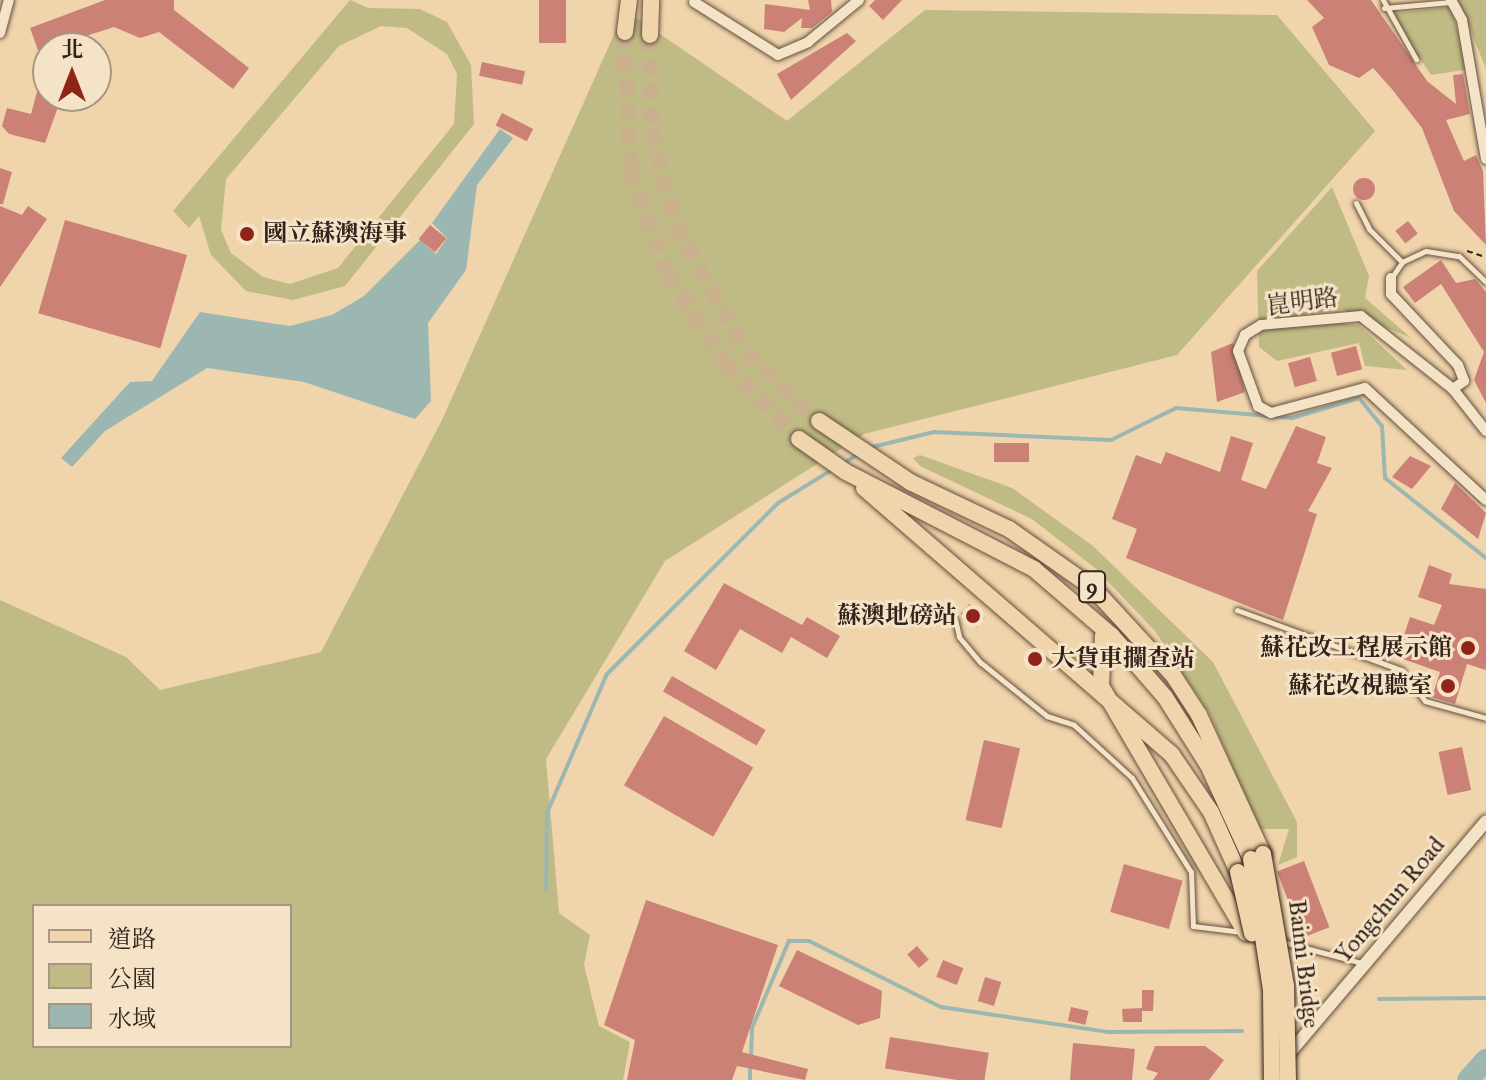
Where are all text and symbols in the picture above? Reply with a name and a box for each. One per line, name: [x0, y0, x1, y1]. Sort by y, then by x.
north arrow: [32, 32, 112, 112]
text: 北: [61, 36, 83, 63]
place label: 國立蘇澳海事: [263, 220, 407, 248]
marker: 國立蘇澳海事: [238, 225, 256, 243]
street label: 崑明路: [1265, 283, 1339, 321]
road number: 9: [1078, 569, 1106, 605]
place label: 蘇澳地磅站: [837, 602, 957, 630]
marker: 蘇澳地磅站: [964, 607, 982, 625]
place label: 蘇花改工程展示館: [1260, 634, 1452, 662]
marker: 蘇花改工程展示館: [1459, 639, 1477, 657]
place label: 大貨車攔查站: [1051, 645, 1195, 673]
marker: 大貨車攔查站: [1026, 650, 1044, 668]
place label: 蘇花改視聽室: [1288, 672, 1432, 700]
marker: 蘇花改視聽室: [1439, 677, 1457, 695]
street label: Yongchun Road: [1329, 831, 1451, 969]
street label: Baimi Bridge: [1282, 898, 1326, 1030]
legend: [32, 904, 292, 1048]
text: 道路: [108, 924, 156, 954]
text: 公園: [108, 964, 156, 994]
text: 水域: [108, 1004, 156, 1034]

